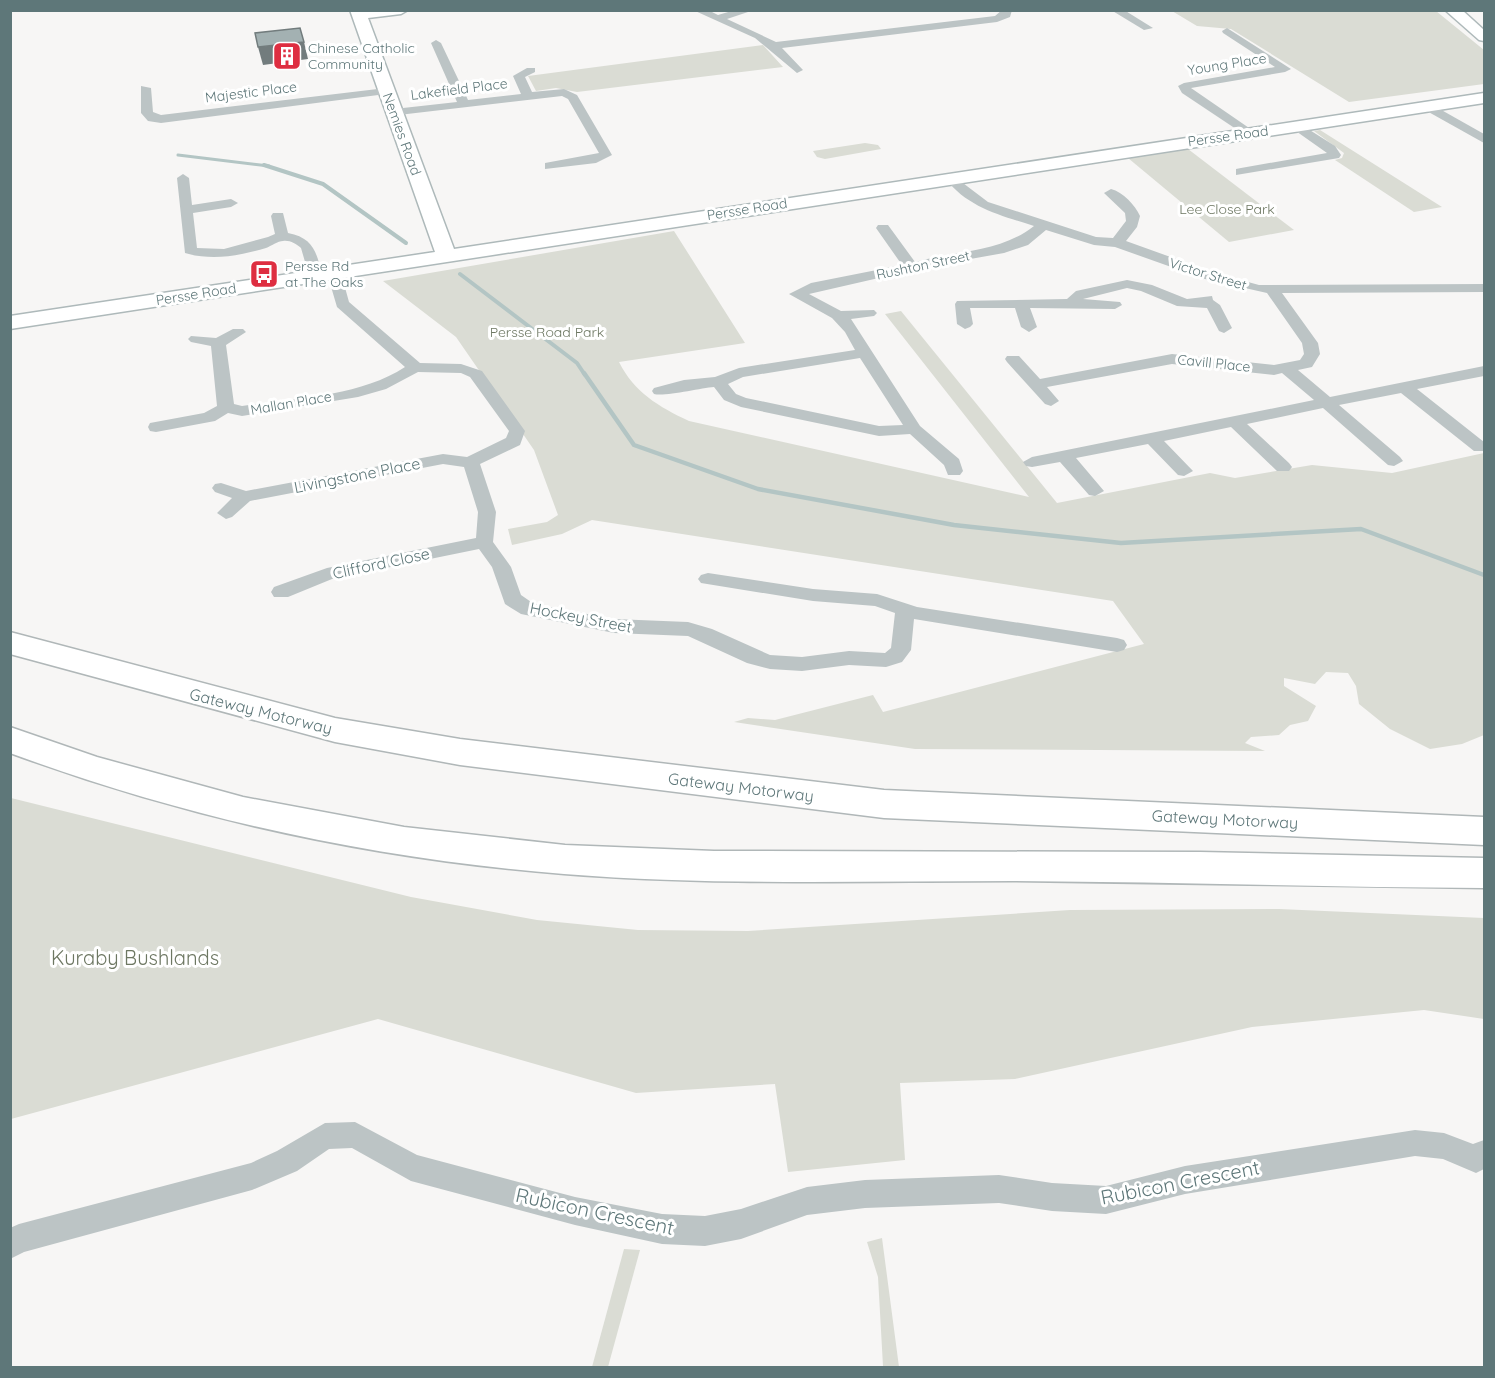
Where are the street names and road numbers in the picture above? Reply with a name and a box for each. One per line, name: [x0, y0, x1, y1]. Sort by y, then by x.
street label: Young Place: [1186, 49, 1268, 79]
street label: Lakefield Place: [409, 74, 509, 104]
street label: Majestic Place: [204, 77, 298, 107]
street label: Nemies Road: [379, 90, 425, 178]
street label: Persse Road: [1187, 121, 1269, 151]
street label: Persse Road: [706, 194, 788, 224]
street label: Rushton Street: [875, 246, 972, 284]
street label: Victor Street: [1167, 254, 1249, 294]
street label: Persse Road: [155, 279, 237, 309]
street label: Cavill Place: [1177, 350, 1251, 376]
street label: Mallan Place: [249, 387, 333, 419]
street label: Livingstone Place: [292, 453, 422, 497]
street label: Clifford Close: [331, 543, 431, 583]
street label: Hockey Street: [528, 597, 634, 637]
street label: Gateway Motorway: [188, 684, 334, 738]
street label: Gateway Motorway: [667, 768, 815, 806]
street label: Gateway Motorway: [1151, 805, 1299, 833]
street label: Rubicon Crescent: [1098, 1154, 1262, 1210]
street label: Rubicon Crescent: [513, 1182, 677, 1240]

